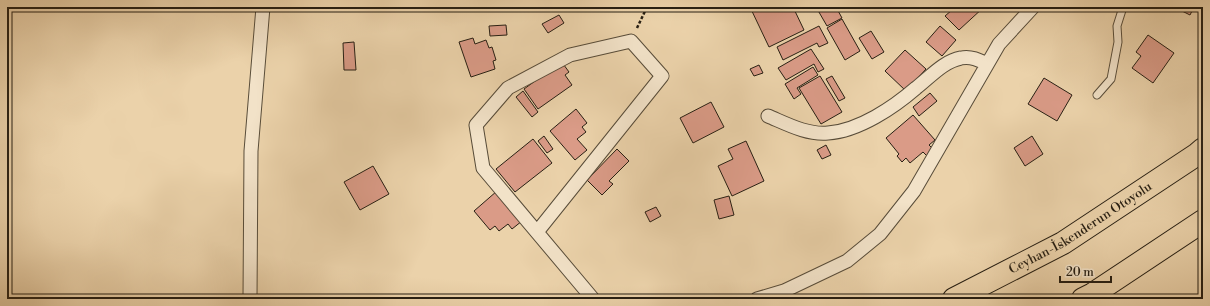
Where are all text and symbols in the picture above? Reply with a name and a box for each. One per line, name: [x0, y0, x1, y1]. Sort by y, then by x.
street label: Ceyhan-İskenderun Otoyolu: [1006, 178, 1155, 278]
scale bar: [1060, 258, 1111, 284]
text: 20 m: [1066, 265, 1094, 280]

